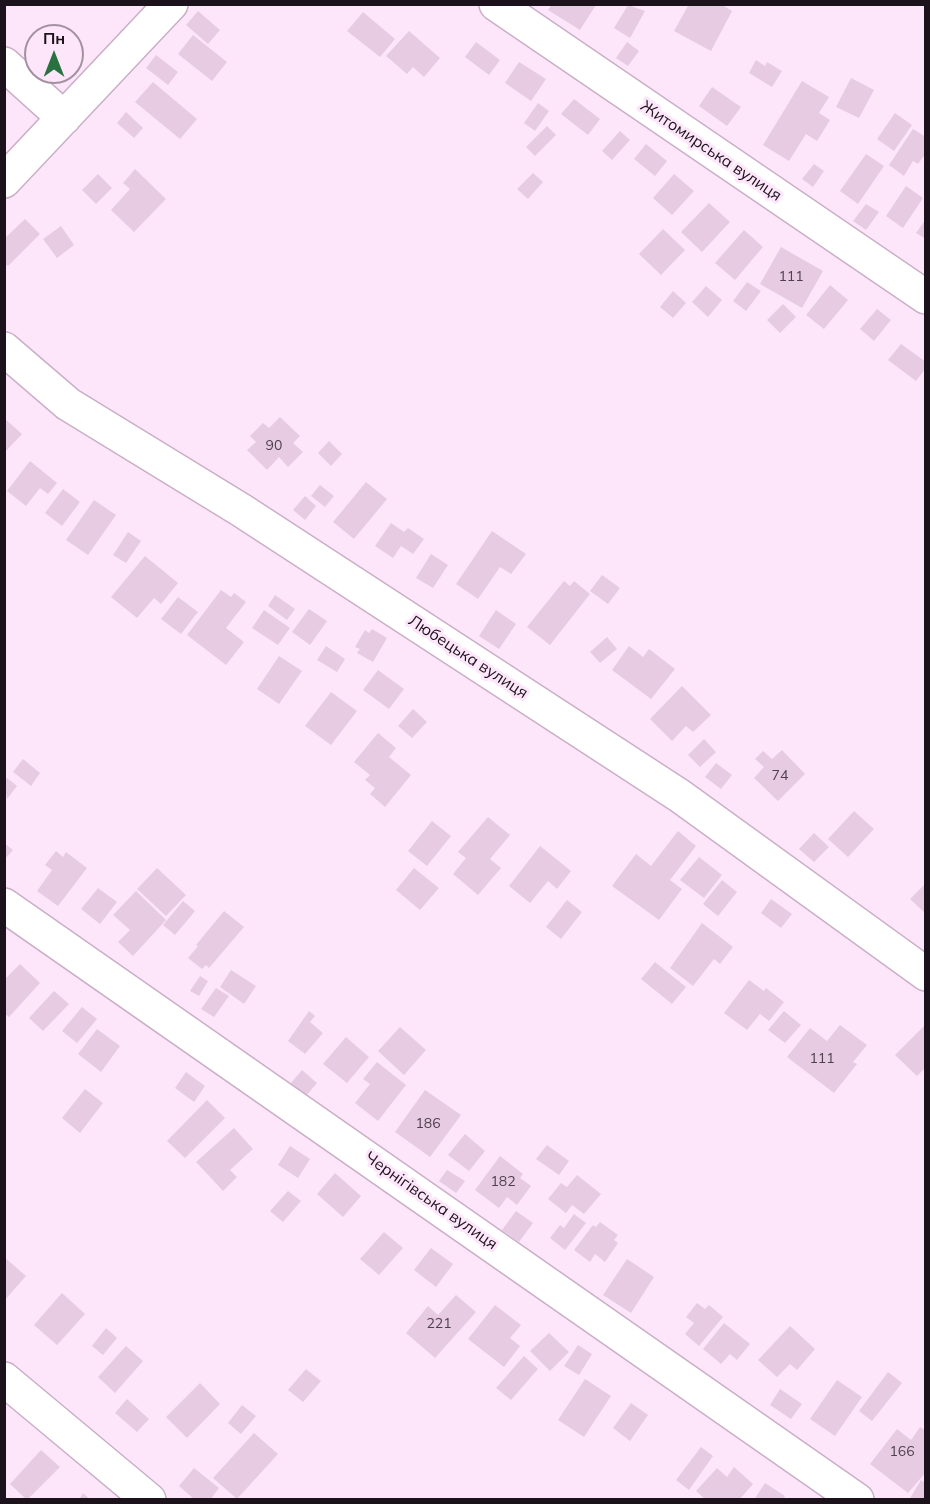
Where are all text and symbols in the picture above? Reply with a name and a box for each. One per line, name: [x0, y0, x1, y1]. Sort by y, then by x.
north arrow: [24, 24, 84, 84]
text: Пн: [43, 28, 65, 48]
street label: Житомирська вулиця: [637, 97, 785, 205]
house number: 111: [778, 269, 804, 285]
house number: 90: [266, 438, 282, 454]
street label: Любецька вулиця: [405, 611, 531, 703]
house number: 74: [772, 768, 788, 784]
house number: 111: [809, 1051, 835, 1067]
house number: 186: [415, 1116, 441, 1132]
street label: Чернігівська вулиця: [361, 1148, 501, 1254]
house number: 182: [490, 1174, 516, 1190]
house number: 221: [426, 1316, 452, 1332]
house number: 166: [889, 1444, 915, 1460]

